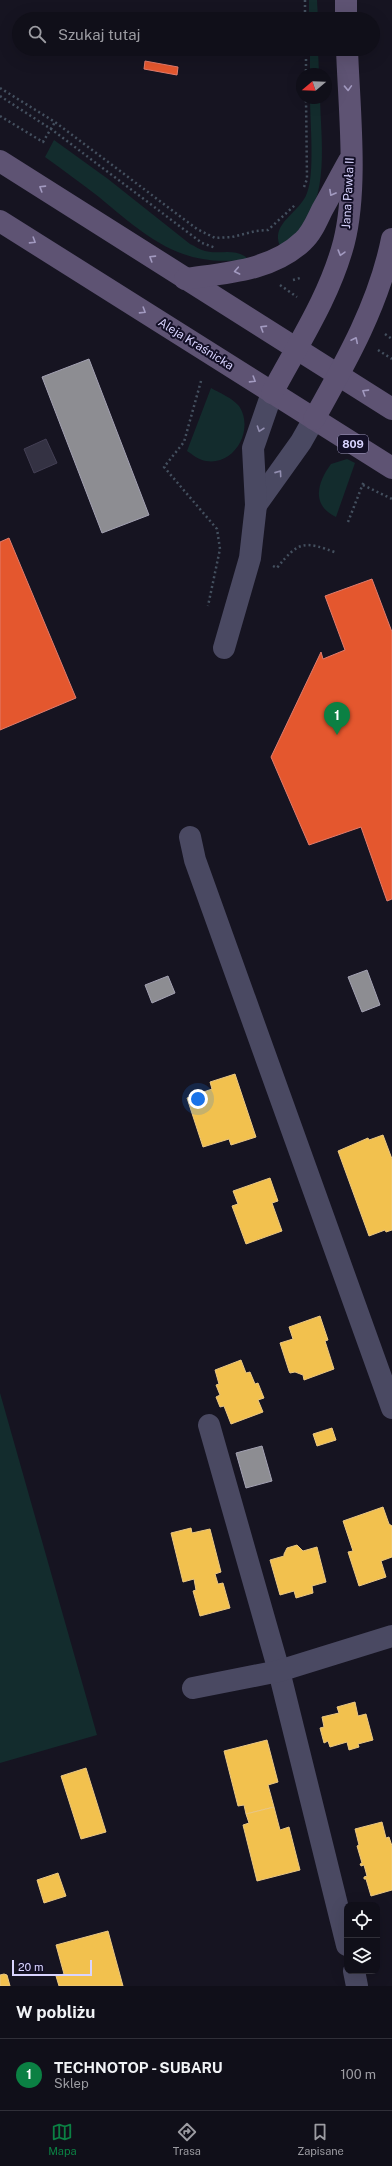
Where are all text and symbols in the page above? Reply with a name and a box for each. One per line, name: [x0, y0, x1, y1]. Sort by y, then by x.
search box: [12, 12, 380, 56]
icon: search: [26, 23, 48, 45]
text: Szukaj tutaj: [58, 26, 141, 43]
north arrow: [296, 68, 332, 104]
one-way arrow: [344, 85, 353, 91]
street label: Jana Pawła II: [339, 157, 357, 229]
one-way arrow: [39, 185, 46, 193]
one-way arrow: [329, 189, 336, 196]
one-way arrow: [29, 237, 36, 244]
one-way arrow: [337, 249, 346, 256]
one-way arrow: [149, 255, 156, 263]
one-way arrow: [234, 267, 240, 275]
one-way arrow: [139, 306, 146, 314]
street label: Aleja Kraśnicka: [156, 315, 236, 373]
one-way arrow: [260, 325, 267, 332]
one-way arrow: [351, 337, 358, 344]
one-way arrow: [249, 375, 256, 383]
one-way arrow: [362, 389, 369, 397]
one-way arrow: [256, 426, 265, 433]
road number: 809: [338, 435, 368, 453]
one-way arrow: [274, 470, 282, 477]
pin: 1: [324, 702, 350, 735]
your location: [188, 1089, 208, 1109]
map controls: [344, 1902, 380, 1974]
button: locate: [344, 1902, 380, 1938]
button: layers: [344, 1938, 380, 1974]
scale bar: [12, 1958, 92, 1977]
text: 20 m: [18, 1961, 43, 1973]
text: W pobliżu: [16, 2002, 95, 2022]
text: TECHNOTOP - SUBARU: [54, 2059, 223, 2076]
text: 1: [26, 2067, 32, 2082]
text: 100 m: [340, 2067, 376, 2082]
text: Sklep: [54, 2076, 89, 2091]
tab: Mapa: [48, 2121, 77, 2157]
tab: Trasa: [173, 2121, 201, 2157]
tab: Zapisane: [297, 2121, 344, 2157]

